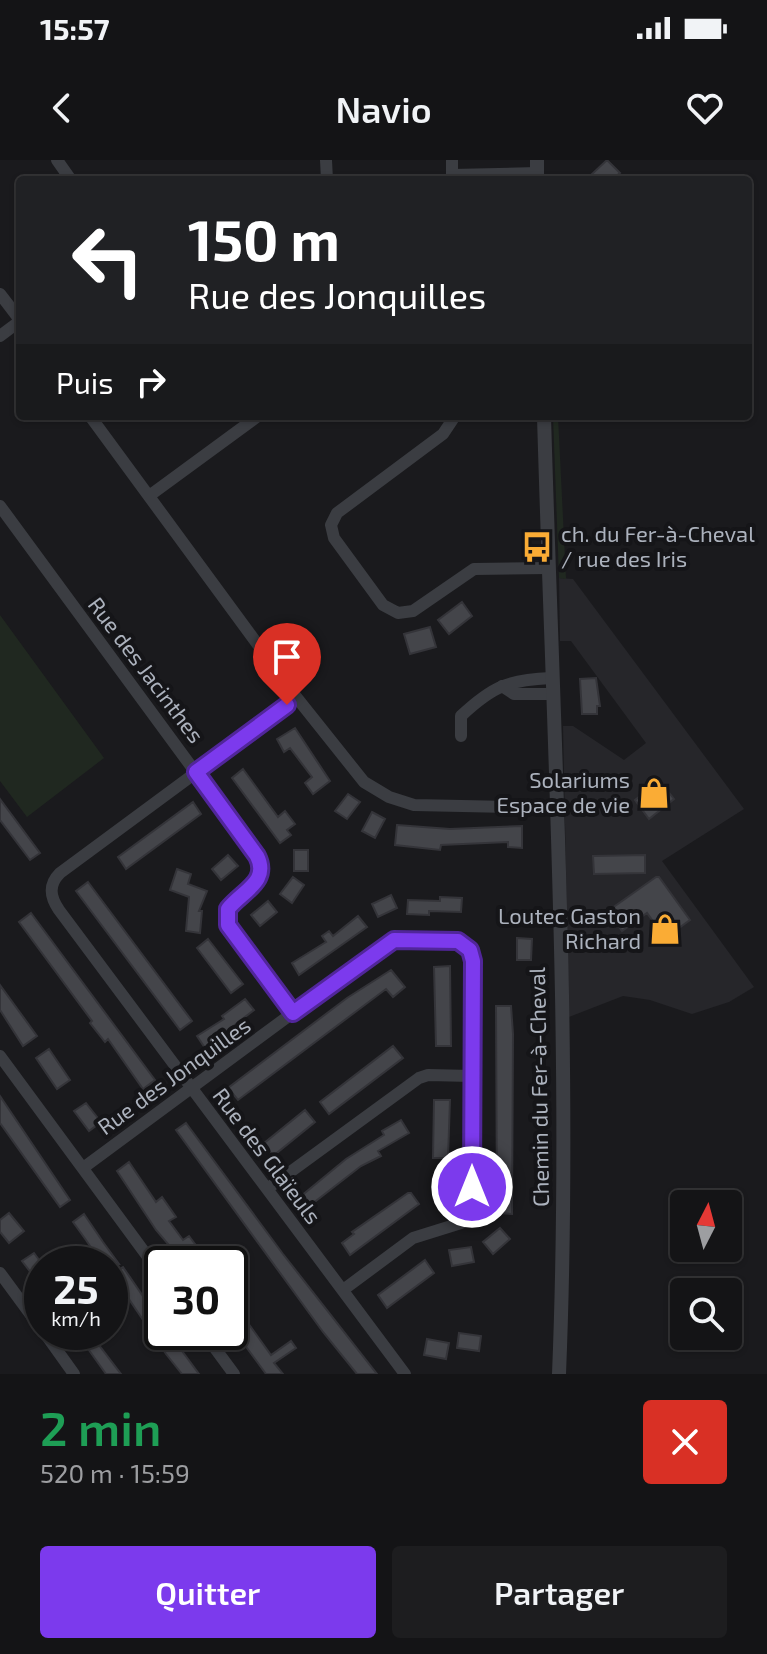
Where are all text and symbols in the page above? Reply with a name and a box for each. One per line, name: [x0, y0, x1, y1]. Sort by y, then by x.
text: 15:57: [40, 10, 110, 46]
icon: back: [40, 86, 84, 130]
icon: heart: [683, 86, 727, 130]
text: Navio: [335, 87, 432, 130]
text: 150 m: [188, 205, 340, 272]
icon: left: [56, 208, 160, 312]
text: Rue des Jonquilles: [188, 273, 486, 316]
icon: right: [129, 360, 173, 404]
text: Puis: [56, 364, 113, 400]
place label: ch. du Fer-à-Cheval / rue des Iris: [561, 520, 755, 571]
bus stop icon: ch. du Fer-à-Cheval / rue des Iris: [520, 530, 554, 564]
street label: Rue des Jacinthes: [84, 591, 210, 747]
pin: [253, 623, 321, 705]
icon: arrive: [265, 635, 309, 679]
place label: Solariums Espace de vie: [497, 766, 630, 817]
shop icon: Solariums Espace de vie: [637, 776, 671, 810]
place label: Loutec Gaston Richard: [498, 902, 641, 953]
shop icon: Loutec Gaston Richard: [648, 912, 682, 946]
street label: Chemin du Fer-à-Cheval: [523, 966, 553, 1207]
street label: Rue des Jonquilles: [92, 1011, 255, 1139]
street label: Rue des Glaïeuls: [208, 1082, 327, 1228]
position arrow: [430, 1145, 514, 1229]
north arrow: [670, 1190, 742, 1262]
map controls: [670, 1190, 742, 1350]
speed limit sign: 30: [144, 1246, 248, 1350]
text: 25: [53, 1264, 99, 1312]
button: search: [670, 1278, 742, 1350]
text: km/h: [51, 1306, 101, 1330]
text: 2 min: [40, 1398, 161, 1456]
button: close: [643, 1400, 727, 1484]
text: 520 m · 15:59: [40, 1457, 190, 1488]
button: Quitter: [40, 1546, 376, 1638]
button: Partager: [392, 1546, 727, 1638]

